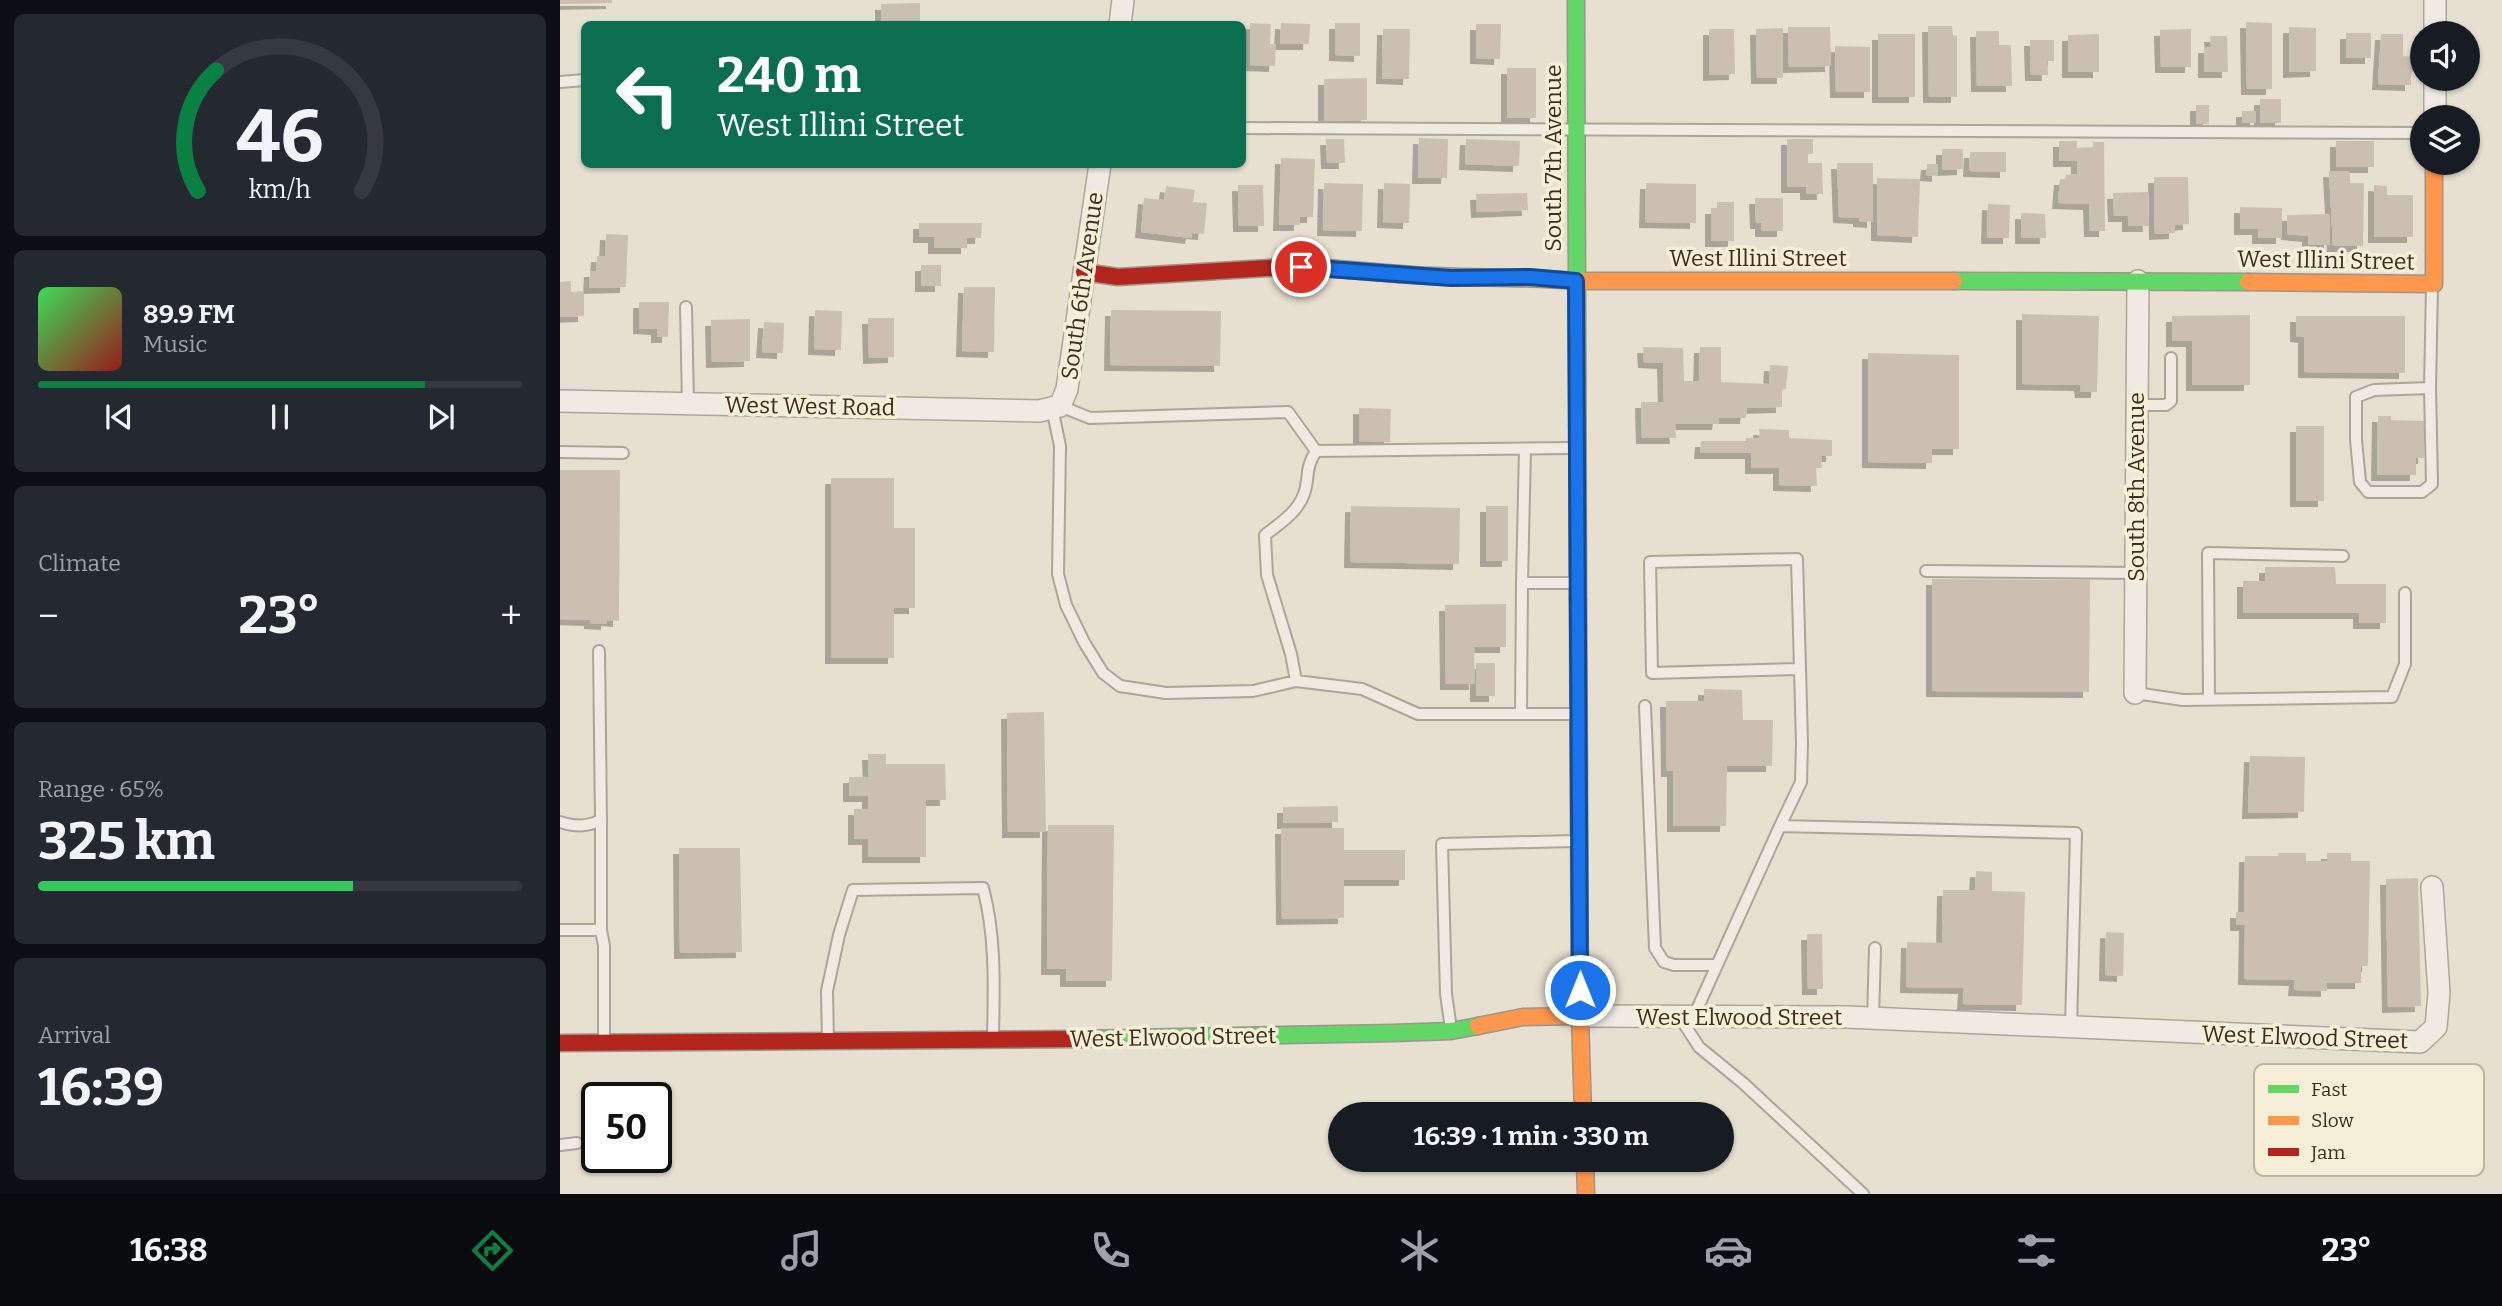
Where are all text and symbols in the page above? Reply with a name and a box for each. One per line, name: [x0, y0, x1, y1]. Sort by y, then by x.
map controls: [2410, 21, 2480, 175]
button: sound: [2410, 21, 2480, 91]
text: 240 m: [717, 46, 861, 105]
icon: left: [602, 49, 693, 140]
street label: South 7th Avenue: [1539, 64, 1567, 252]
text: 46: [236, 93, 324, 180]
button: layers: [2410, 105, 2480, 175]
text: West Illini Street: [717, 106, 964, 144]
text: km/h: [249, 175, 311, 205]
street label: South 6th Avenue: [1055, 190, 1109, 382]
pin: [1271, 237, 1331, 297]
street label: West Illini Street: [1669, 244, 1847, 272]
street label: West Illini Street: [2237, 244, 2415, 276]
icon: arrive: [1282, 248, 1320, 286]
text: 89.9 FM: [143, 299, 235, 330]
text: Music: [143, 330, 207, 358]
street label: West West Road: [724, 391, 896, 421]
street label: South 8th Avenue: [2122, 392, 2150, 582]
icon: previous: [100, 398, 138, 436]
icon: pause: [261, 398, 299, 436]
icon: next: [422, 398, 460, 436]
text: Climate: [38, 549, 121, 577]
text: 23°: [239, 584, 321, 647]
text: −: [38, 593, 59, 639]
text: +: [500, 593, 522, 639]
text: Range · 65%: [38, 775, 164, 803]
text: 325 km: [38, 810, 215, 873]
position arrow: [1543, 953, 1617, 1027]
street label: West Elwood Street: [1636, 1003, 1842, 1031]
street label: West Elwood Street: [2201, 1019, 2409, 1055]
text: Arrival: [38, 1021, 111, 1049]
street label: West Elwood Street: [1070, 1021, 1276, 1053]
text: 16:39: [38, 1056, 164, 1119]
legend: [2254, 1064, 2484, 1176]
text: Fast: [2311, 1078, 2348, 1101]
speed limit sign: 50: [581, 1082, 672, 1173]
text: Slow: [2311, 1109, 2354, 1132]
text: 16:39 · 1 min · 330 m: [1413, 1121, 1649, 1152]
text: Jam: [2310, 1141, 2345, 1164]
icon: directions: [468, 1226, 517, 1275]
icon: music: [777, 1226, 826, 1275]
icon: phone: [1086, 1226, 1135, 1275]
icon: climate: [1395, 1226, 1444, 1275]
icon: car: [1704, 1226, 1753, 1275]
icon: filters: [2012, 1226, 2061, 1275]
text: 16:38: [130, 1231, 208, 1269]
text: 23°: [2321, 1231, 2372, 1269]

